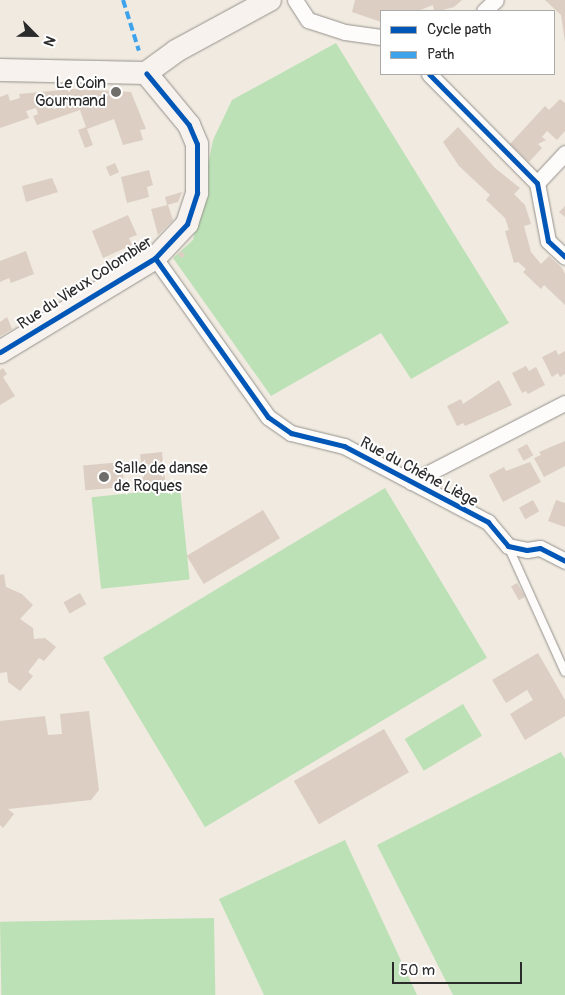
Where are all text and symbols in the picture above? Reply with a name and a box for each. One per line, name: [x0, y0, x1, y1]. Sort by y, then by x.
north arrow: [10, 10, 60, 60]
legend: [380, 10, 555, 75]
text: Cycle path: [427, 20, 491, 39]
text: N: [40, 33, 59, 49]
text: Path: [427, 45, 454, 64]
place label: Le Coin Gourmand: [35, 73, 106, 111]
marker: Le Coin Gourmand: [110, 86, 122, 98]
street label: Rue du Vieux Colombier: [14, 232, 156, 334]
street label: Rue du Chêne Liège: [357, 433, 481, 511]
place label: Salle de danse de Roques: [114, 458, 208, 496]
marker: Salle de danse de Roques: [98, 471, 110, 483]
scale bar: [395, 952, 525, 984]
text: 50 m: [400, 961, 435, 980]

